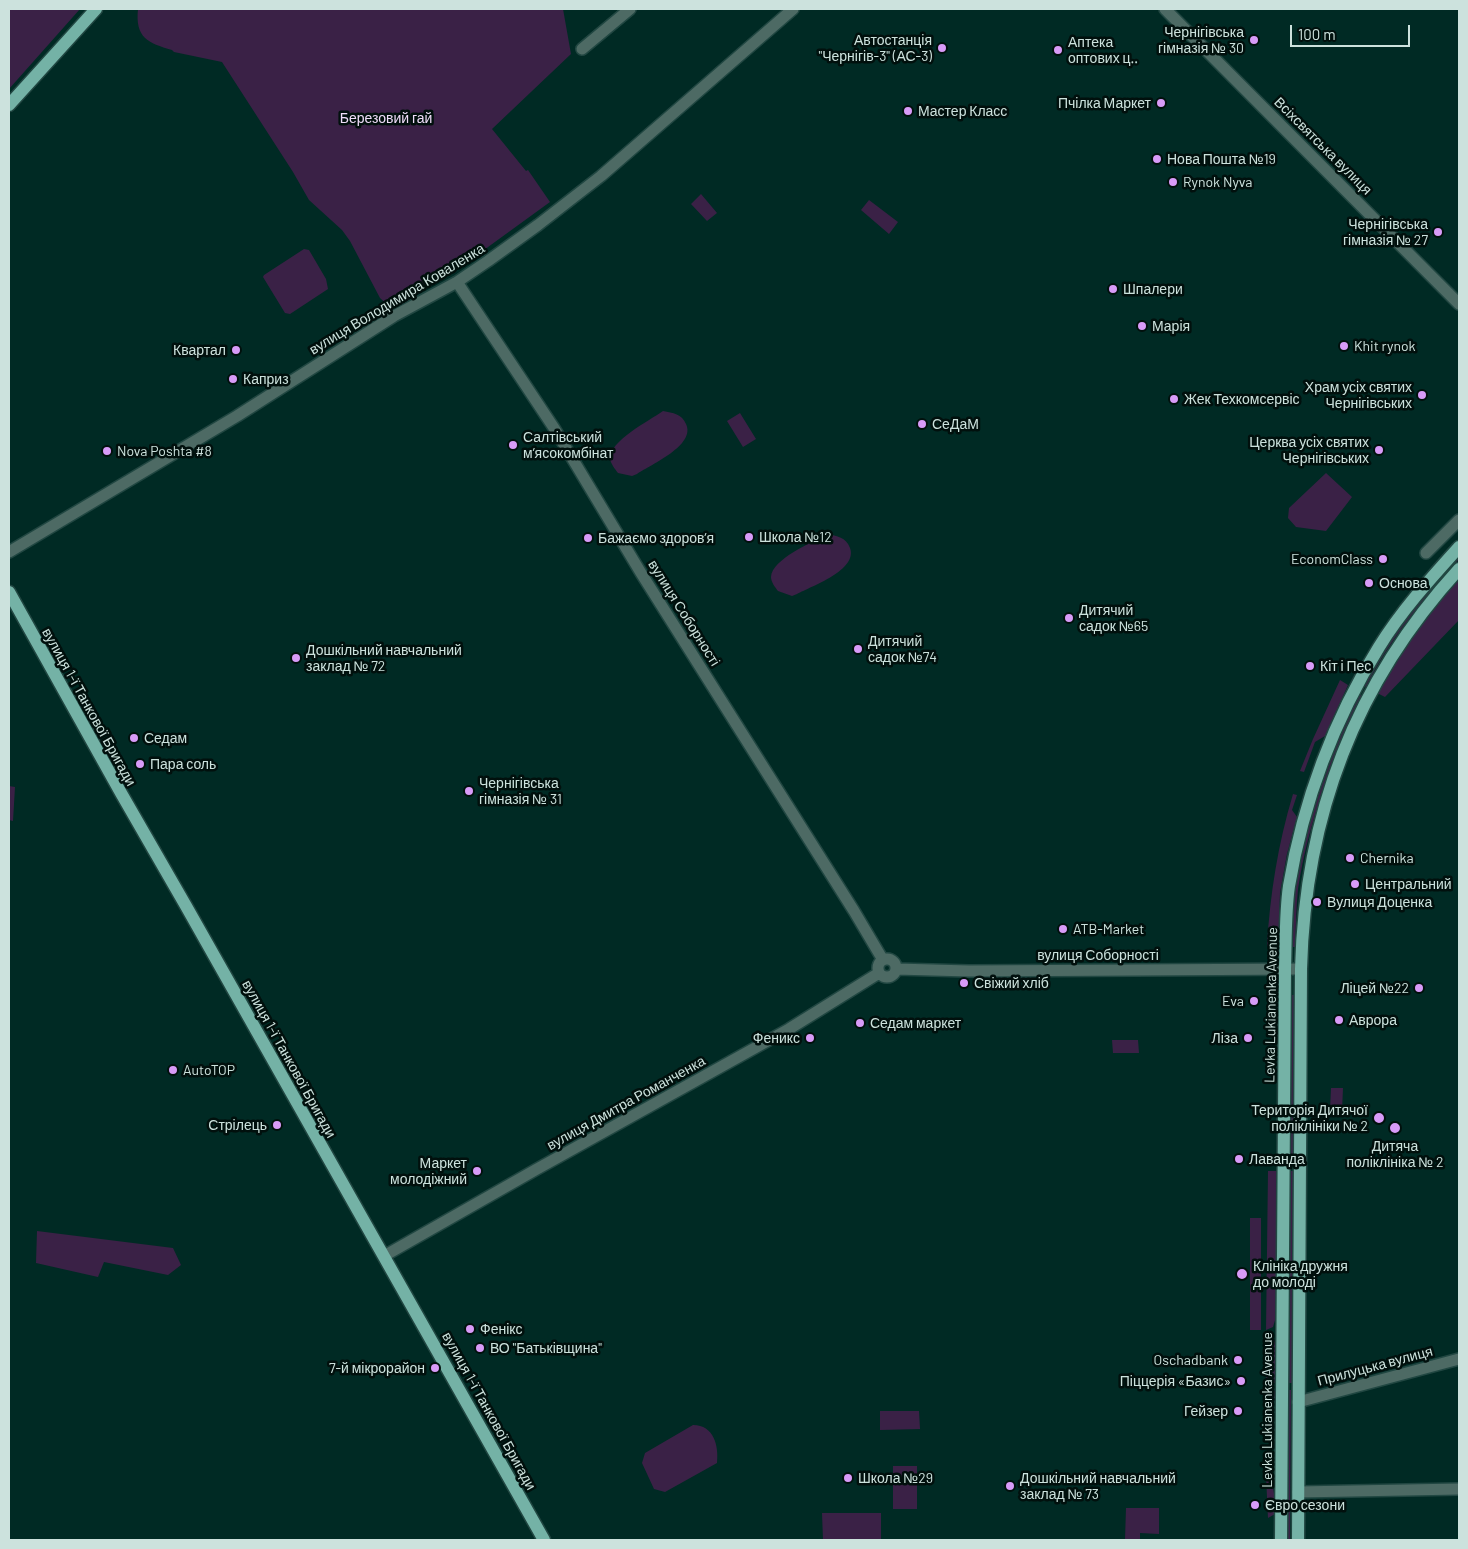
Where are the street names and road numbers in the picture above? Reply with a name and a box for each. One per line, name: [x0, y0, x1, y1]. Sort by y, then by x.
street label: Всіхсвятська вулиця: [1271, 94, 1375, 198]
street label: вулиця Володимира Коваленка: [306, 240, 488, 358]
street label: вулиця Соборності: [645, 557, 723, 669]
street label: вулиця 1-ї Танкової Бригади: [39, 625, 139, 789]
street label: Levka Lukianenka Avenue: [1261, 927, 1281, 1083]
street label: вулиця Соборності: [1037, 947, 1159, 963]
street label: вулиця 1-ї Танкової Бригади: [239, 977, 339, 1141]
street label: вулиця Дмитра Романченка: [544, 1052, 708, 1154]
street label: вулиця 1-ї Танкової Бригади: [439, 1329, 539, 1493]
street label: Levka Lukianenka Avenue: [1259, 1332, 1275, 1488]
street label: Прилуцька вулиця: [1316, 1343, 1434, 1389]

